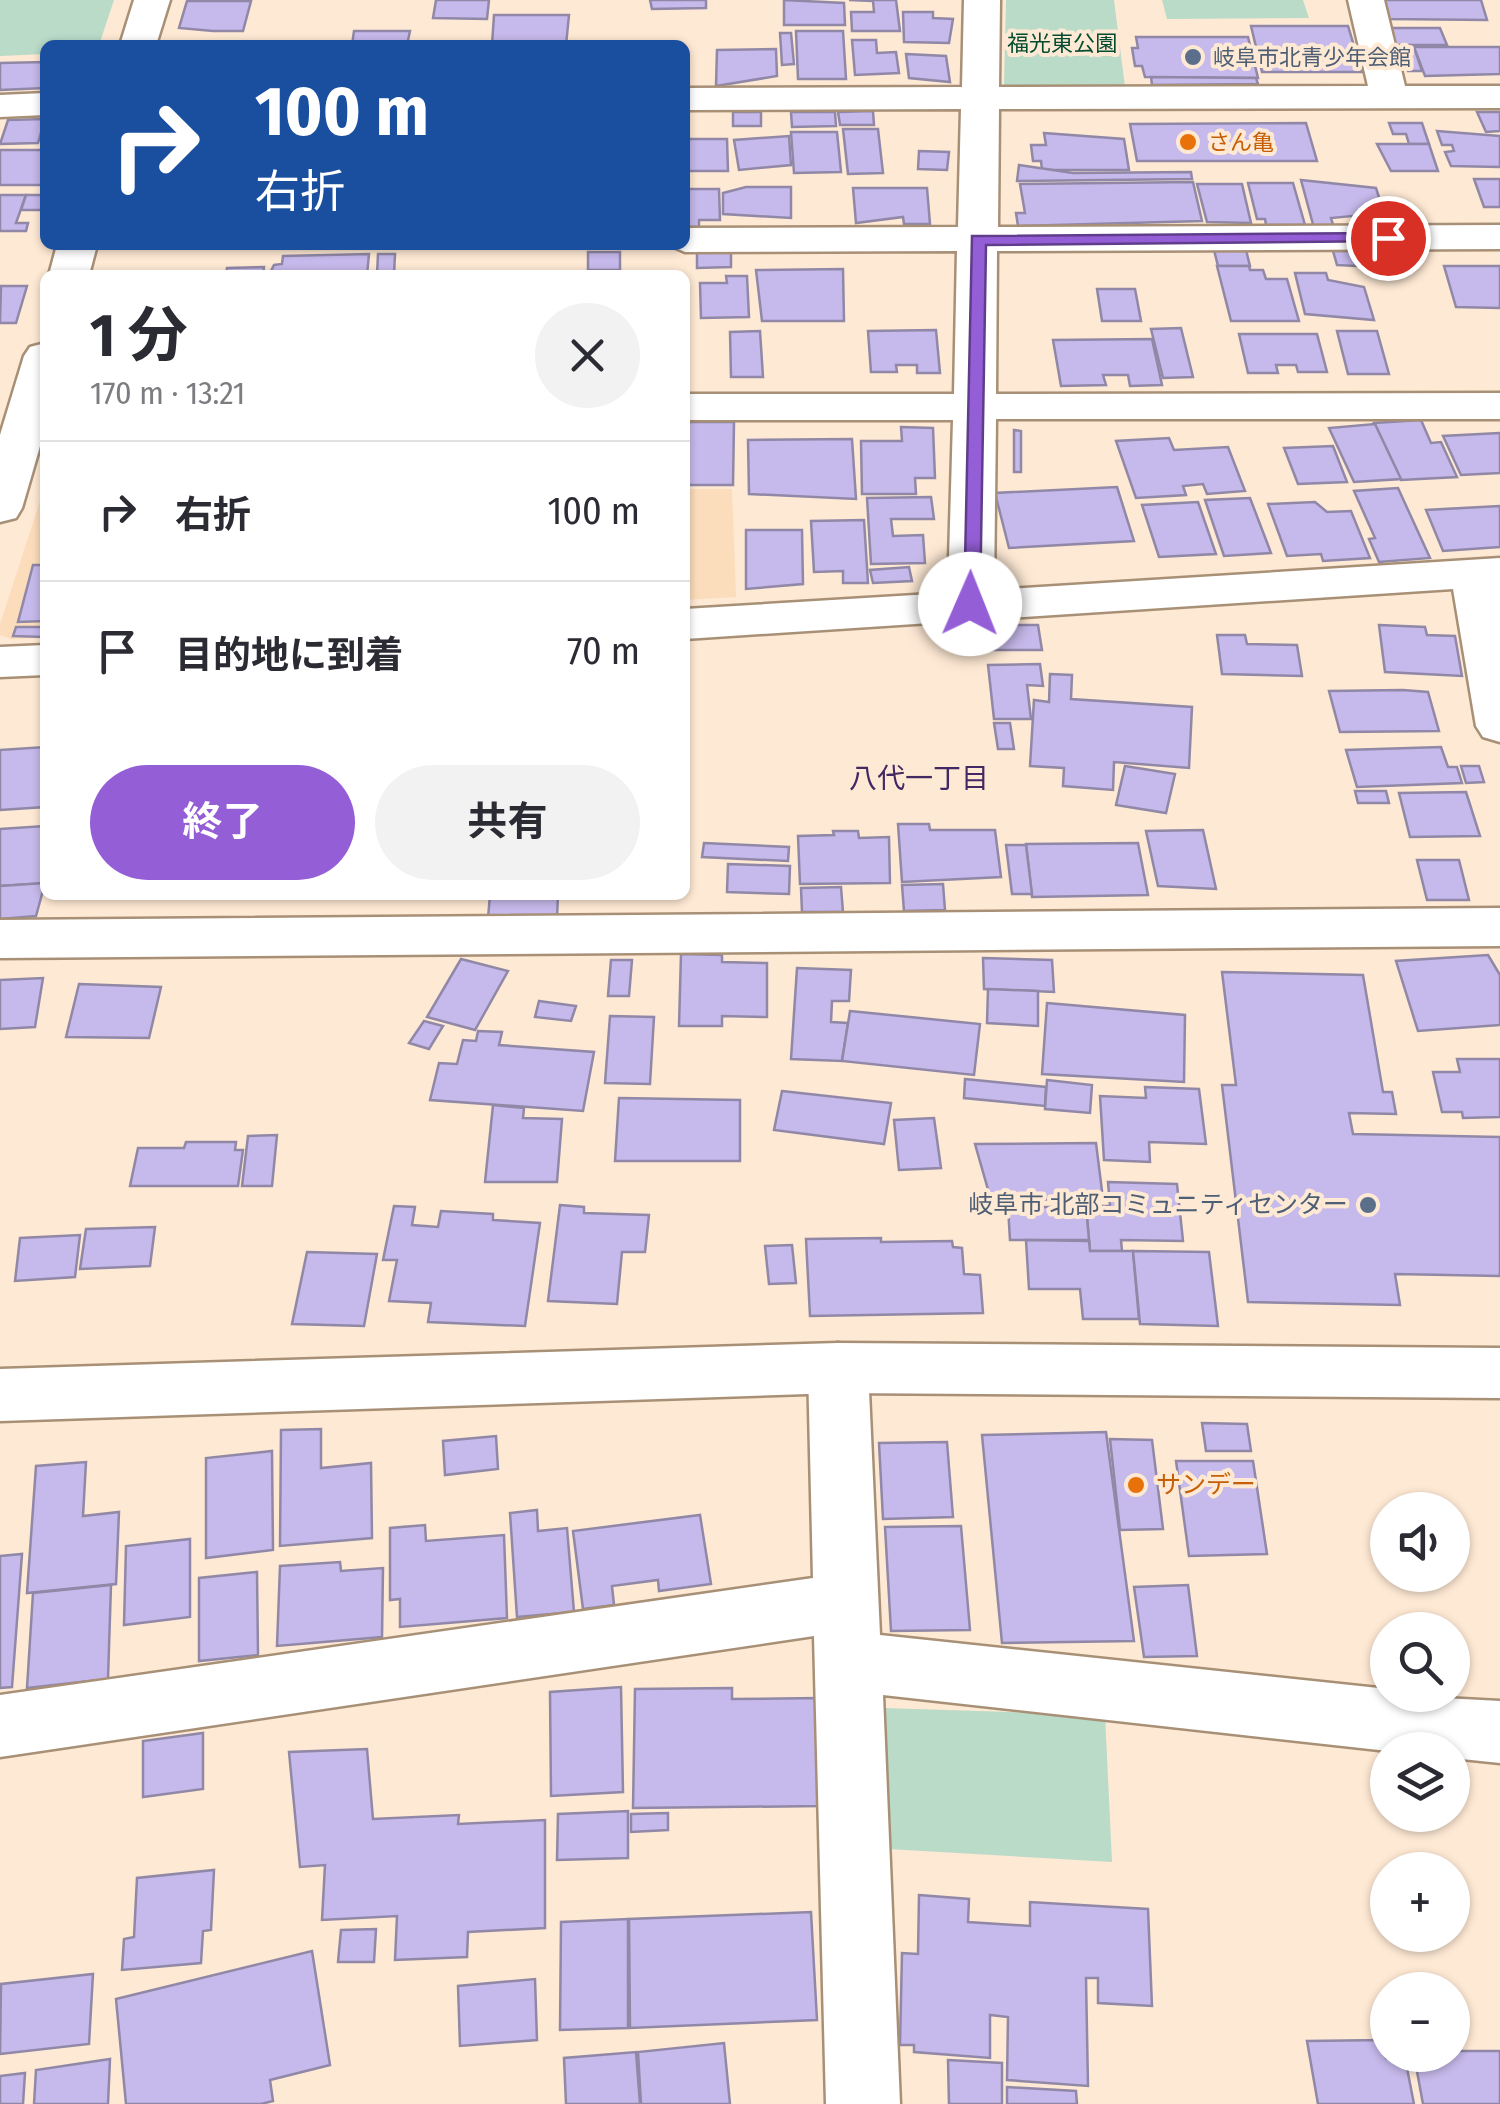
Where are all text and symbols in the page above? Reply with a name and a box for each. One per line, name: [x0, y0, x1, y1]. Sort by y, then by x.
park label: 福光東公園: [1007, 30, 1117, 57]
place label: 岐阜市北青少年会館: [1213, 44, 1411, 71]
marker: 岐阜市北青少年会館: [1182, 46, 1204, 68]
text: 100 m: [255, 70, 429, 154]
icon: right: [90, 80, 220, 210]
place label: さん亀: [1208, 129, 1274, 156]
marker: さん亀: [1177, 131, 1199, 153]
text: 右折: [255, 165, 345, 219]
pin: [1346, 196, 1431, 281]
icon: arrive: [1361, 211, 1416, 266]
text: 1 分: [90, 300, 188, 372]
button: close: [535, 303, 640, 408]
text: 170 m · 13:21: [90, 374, 245, 412]
icon: right: [90, 484, 145, 539]
text: 100 m: [547, 488, 640, 534]
text: 右折: [175, 492, 251, 538]
position arrow: [918, 552, 1022, 656]
icon: arrive: [90, 624, 145, 679]
text: 70 m: [567, 628, 640, 674]
text: 目的地に到着: [175, 632, 403, 678]
district label: 八代一丁目: [849, 762, 989, 795]
button: 終了: [90, 765, 355, 880]
button: 共有: [375, 765, 640, 880]
place label: 岐阜市 北部コミュニティセンター: [969, 1190, 1348, 1220]
marker: 岐阜市 北部コミュニティセンター: [1357, 1194, 1379, 1216]
place label: サンデー: [1156, 1470, 1256, 1500]
marker: サンデー: [1125, 1474, 1147, 1496]
map controls: [1370, 1492, 1470, 2072]
button: sound: [1370, 1492, 1470, 1592]
button: search: [1370, 1612, 1470, 1712]
button: layers: [1370, 1732, 1470, 1832]
button: +: [1370, 1852, 1470, 1952]
button: −: [1370, 1972, 1470, 2072]

